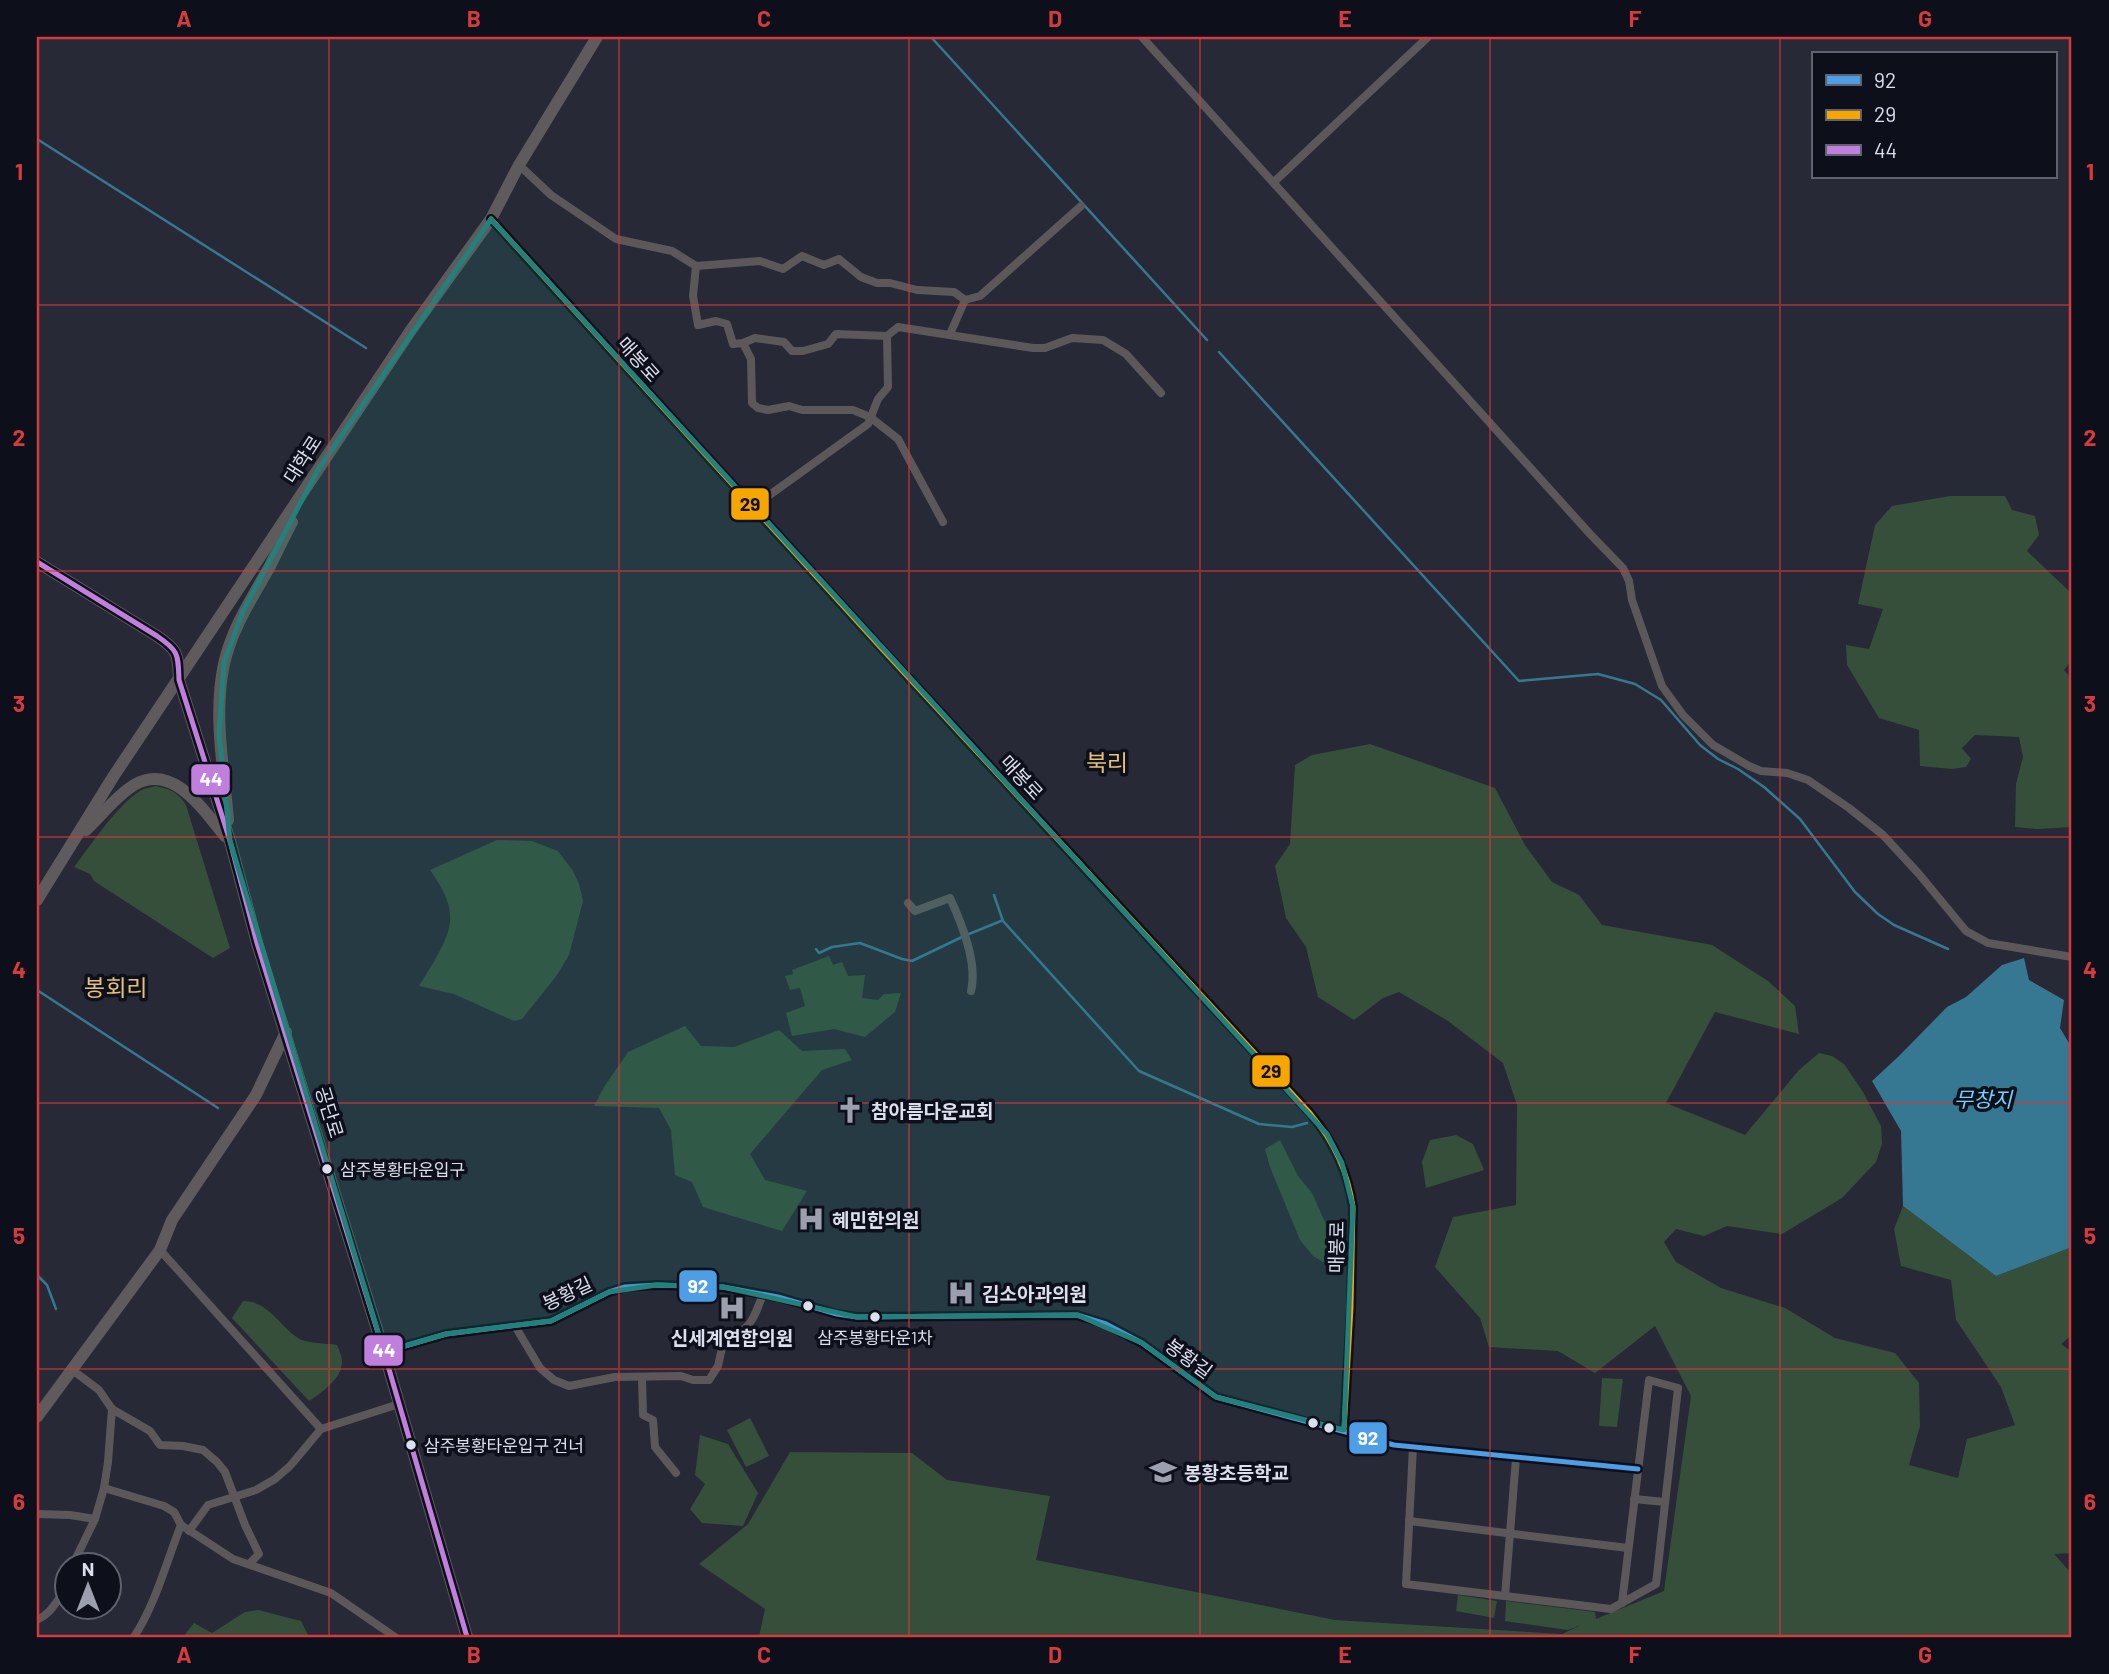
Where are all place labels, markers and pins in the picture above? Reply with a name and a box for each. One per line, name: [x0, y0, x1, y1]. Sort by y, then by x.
church icon: 참아름다운교회: [835, 1095, 865, 1125]
place label: 참아름다운교회: [871, 1099, 993, 1122]
place label: 삼주봉황타운입구: [340, 1159, 465, 1179]
marker: 삼주봉황타운입구: [320, 1162, 334, 1176]
hospital icon: 혜민한의원: [796, 1204, 826, 1234]
place label: 혜민한의원: [832, 1208, 919, 1231]
hospital icon: 김소아과의원: [946, 1278, 976, 1308]
place label: 김소아과의원: [982, 1282, 1087, 1305]
hospital icon: 신세계연합의원: [717, 1293, 747, 1323]
unlabelled marker: [801, 1299, 815, 1313]
marker: 삼주봉황타운1차: [868, 1310, 882, 1324]
place label: 신세계연합의원: [671, 1326, 793, 1349]
place label: 삼주봉황타운1차: [817, 1327, 933, 1347]
unlabelled marker: [1306, 1416, 1320, 1430]
unlabelled marker: [1322, 1421, 1336, 1435]
place label: 삼주봉황타운입구 건너: [424, 1435, 584, 1455]
marker: 삼주봉황타운입구 건너: [404, 1438, 418, 1452]
school or university icon: 봉황초등학교: [1148, 1457, 1178, 1487]
place label: 봉황초등학교: [1184, 1461, 1289, 1484]

